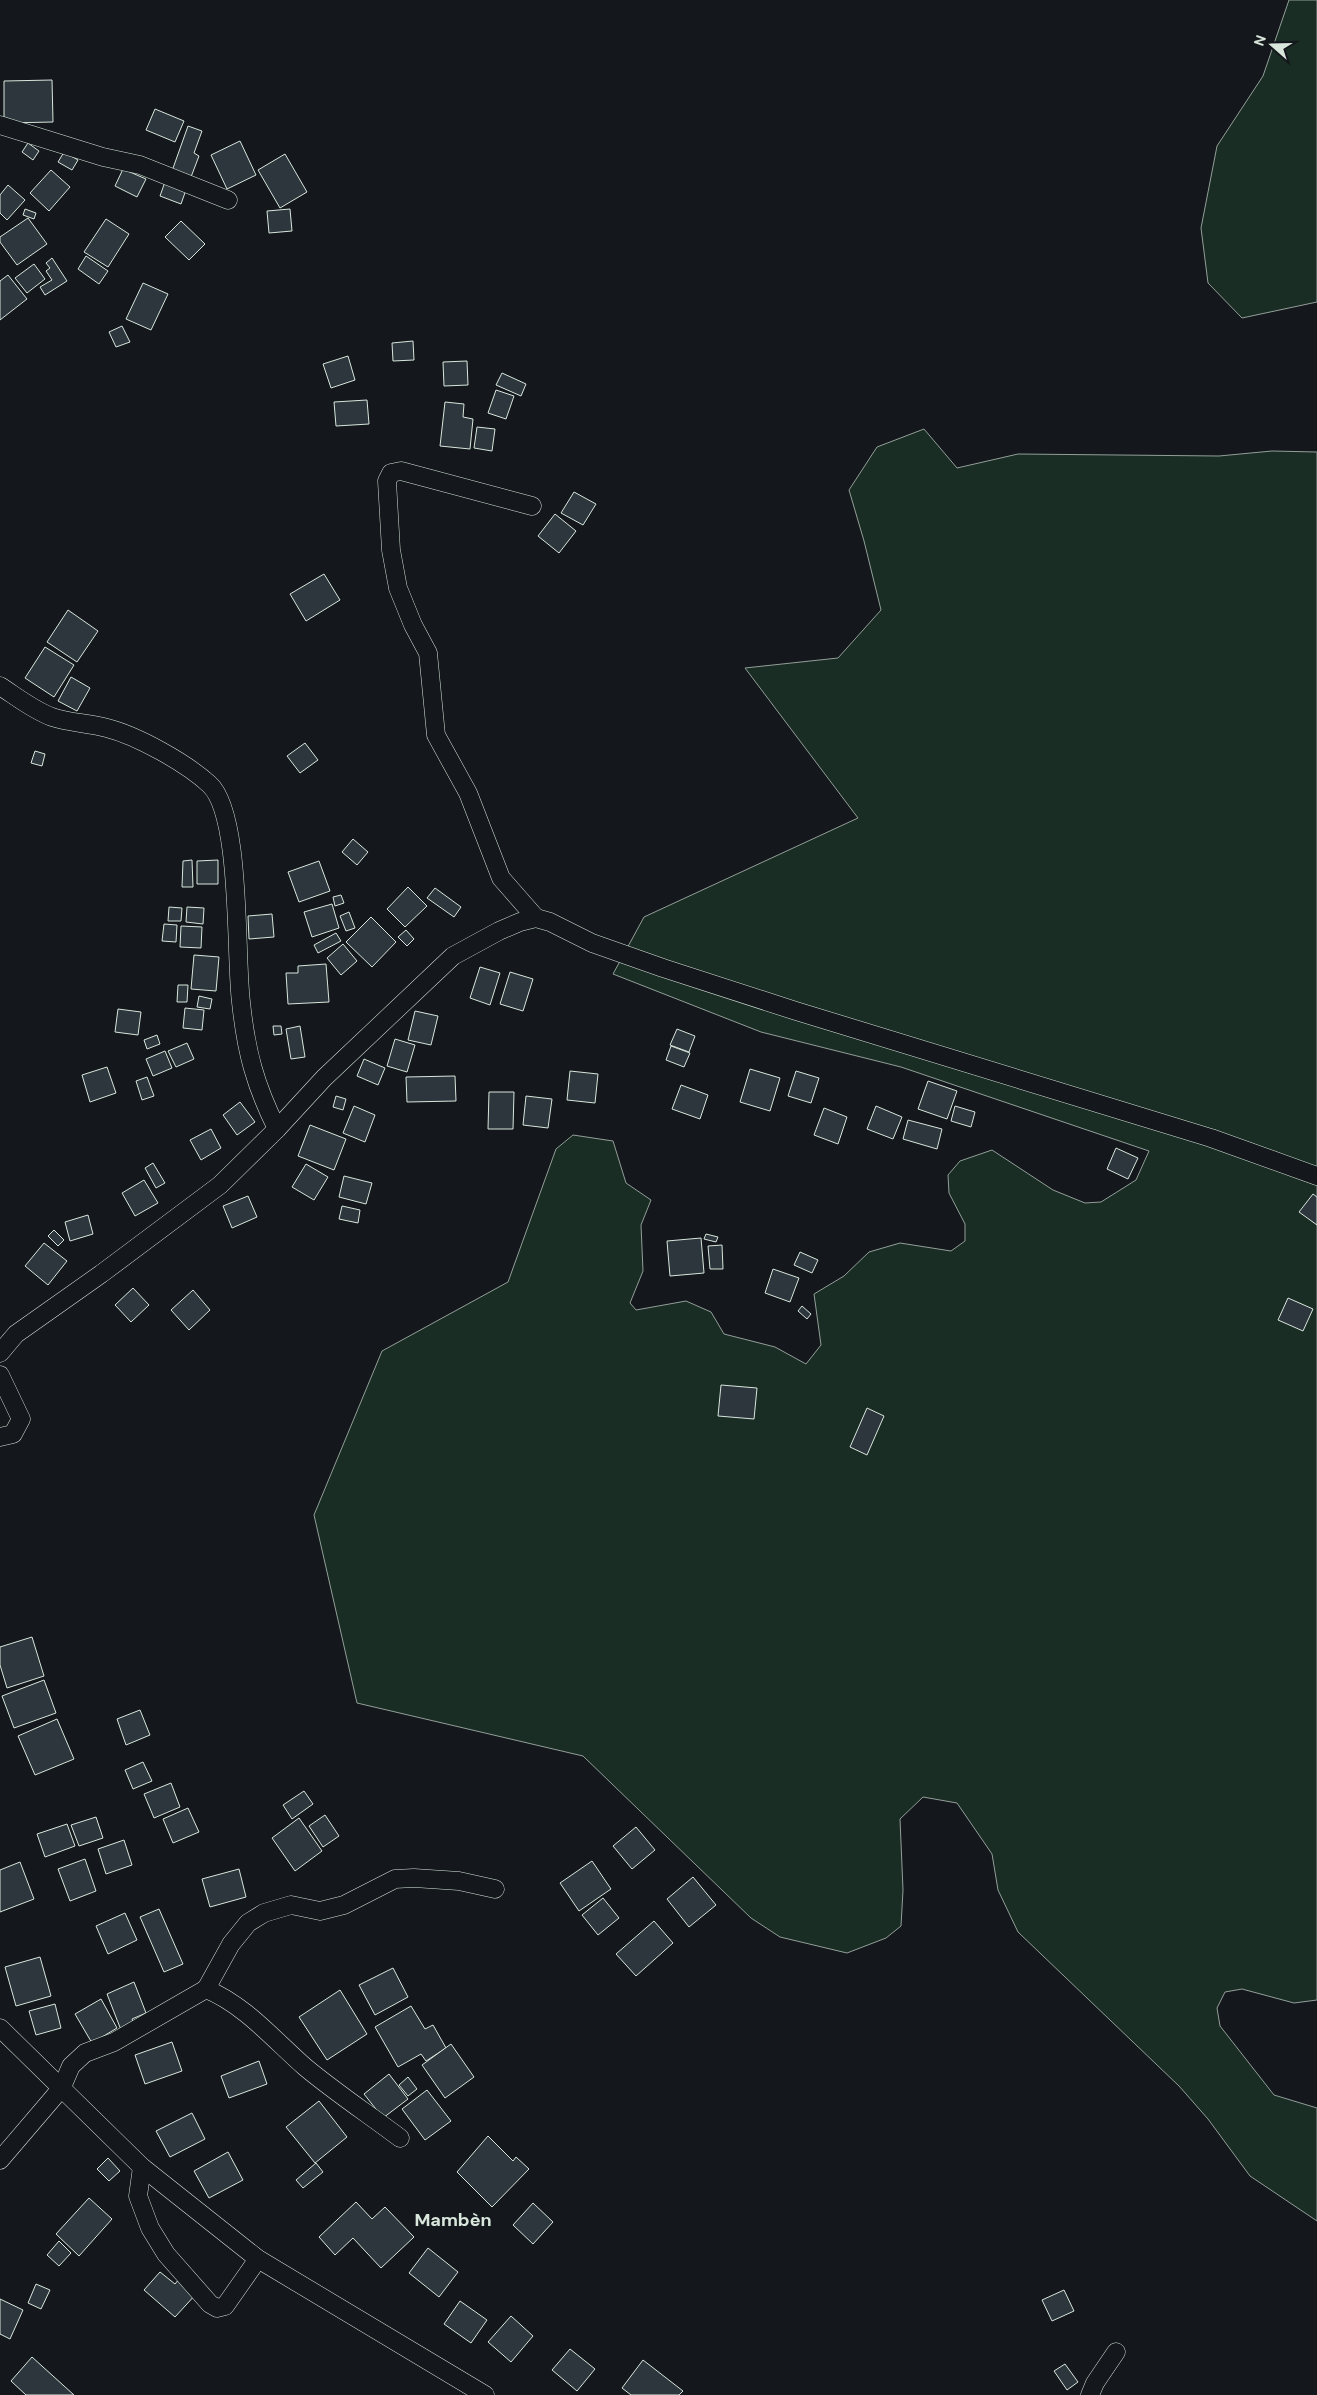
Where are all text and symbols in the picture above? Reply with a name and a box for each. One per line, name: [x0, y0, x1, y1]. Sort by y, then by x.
north arrow: [1247, 20, 1297, 70]
text: N: [1250, 33, 1270, 48]
district label: Mambèn: [414, 2208, 492, 2232]

